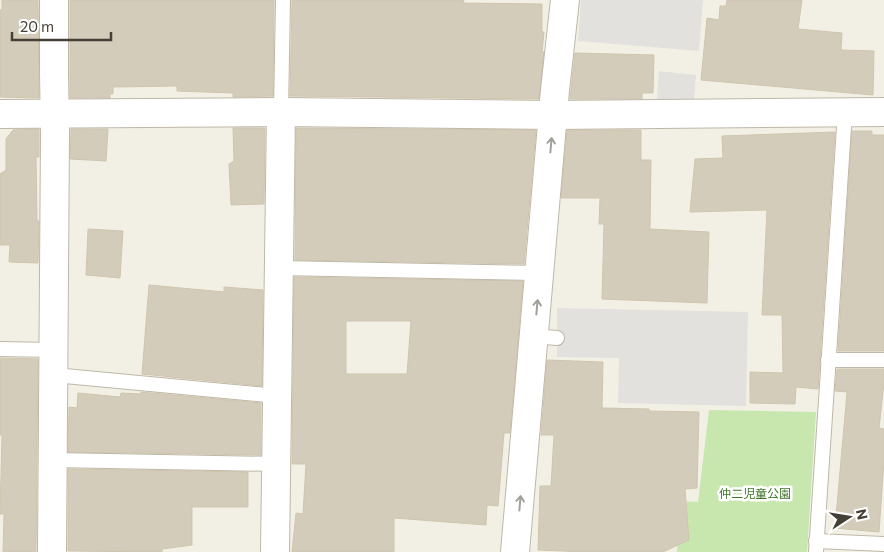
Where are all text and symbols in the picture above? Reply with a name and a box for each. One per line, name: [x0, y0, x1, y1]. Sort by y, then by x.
scale bar: [12, 10, 111, 42]
text: 20 m: [20, 17, 54, 35]
one-way arrow: [546, 137, 555, 153]
one-way arrow: [532, 299, 541, 315]
park label: 仲二児童公園: [719, 486, 791, 500]
north arrow: [824, 492, 874, 542]
one-way arrow: [515, 496, 524, 512]
text: N: [853, 507, 872, 521]

